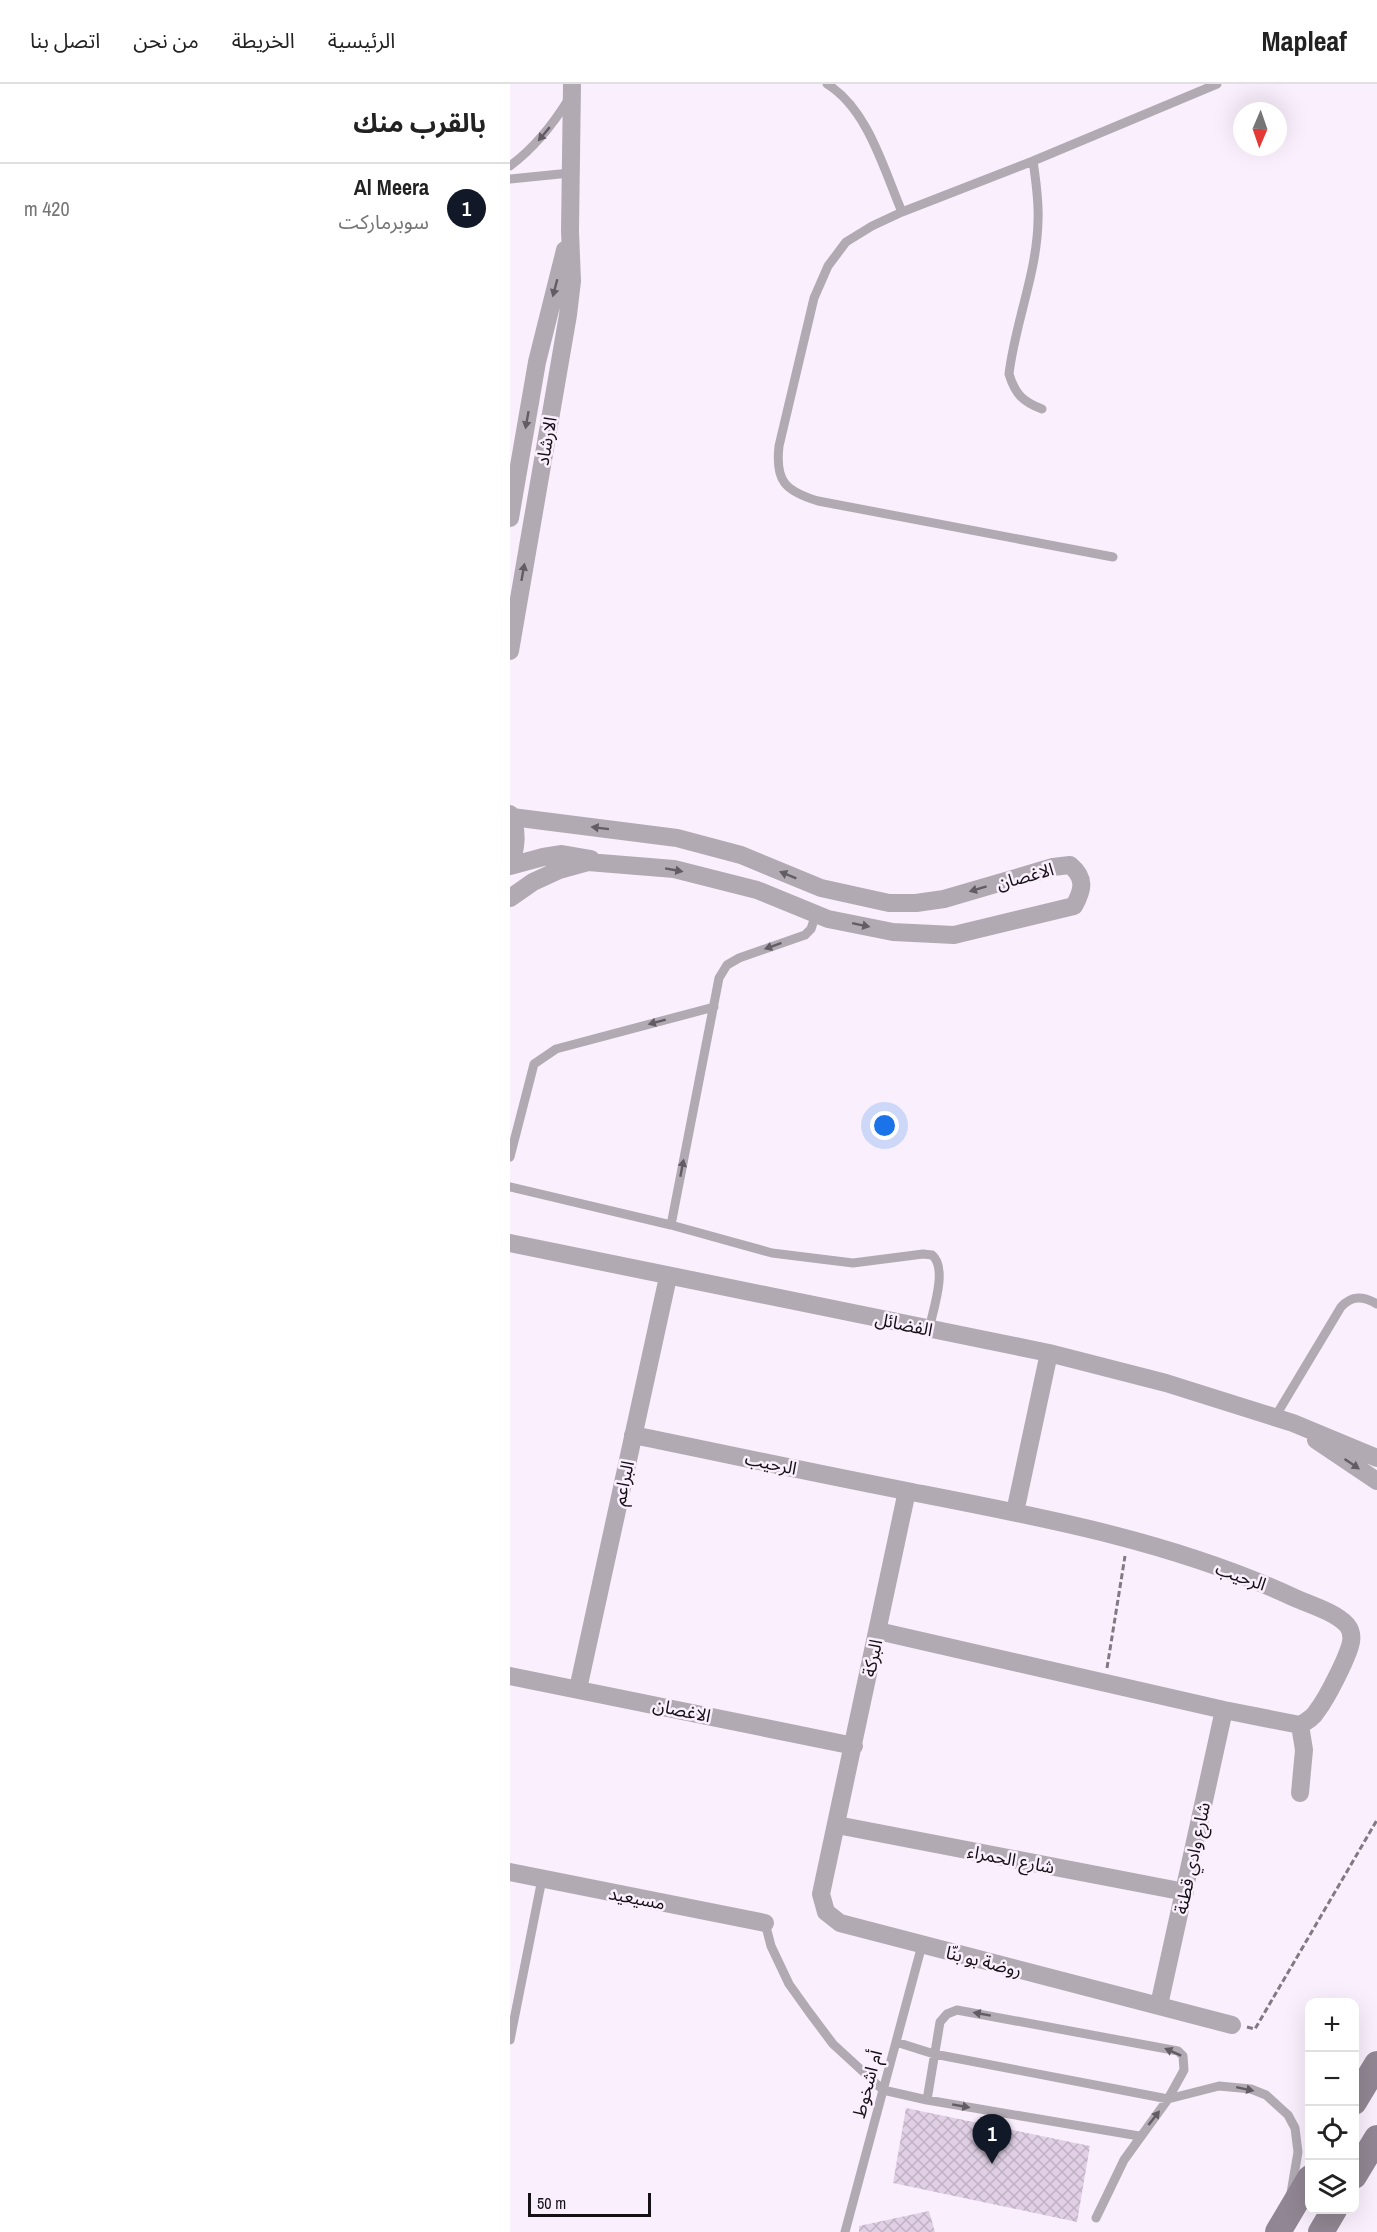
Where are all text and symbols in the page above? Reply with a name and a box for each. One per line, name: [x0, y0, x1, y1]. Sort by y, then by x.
text: Mapleaf: [1262, 22, 1347, 60]
text: اتصل بنا: [30, 26, 100, 55]
text: من نحن: [133, 26, 199, 55]
text: الخريطة: [232, 26, 295, 55]
text: الرئيسية: [328, 26, 395, 55]
north arrow: [1233, 102, 1287, 156]
text: بالقرب منك: [353, 105, 486, 140]
one-way arrow: [538, 126, 551, 141]
text: Al Meera: [354, 172, 429, 202]
text: 420 m: [24, 195, 70, 222]
text: 1: [462, 195, 471, 222]
text: سوبرماركت: [338, 208, 429, 235]
one-way arrow: [550, 279, 559, 297]
one-way arrow: [522, 411, 531, 430]
street label: الارشاد: [529, 415, 563, 467]
one-way arrow: [519, 563, 528, 582]
one-way arrow: [591, 824, 610, 833]
street label: الاغصان: [994, 856, 1056, 896]
one-way arrow: [665, 866, 684, 875]
one-way arrow: [779, 869, 797, 879]
one-way arrow: [968, 885, 986, 894]
one-way arrow: [852, 921, 870, 931]
one-way arrow: [764, 942, 782, 952]
one-way arrow: [648, 1018, 666, 1028]
your location: [870, 1111, 899, 1140]
one-way arrow: [678, 1158, 687, 1177]
street label: الفضائل: [873, 1306, 935, 1342]
street label: الرحيب: [743, 1445, 799, 1481]
street label: البراعم: [606, 1458, 641, 1508]
one-way arrow: [1344, 1459, 1360, 1470]
street label: الرحيب: [1212, 1555, 1270, 1597]
street label: البركة: [856, 1637, 888, 1679]
street label: الاغصان: [651, 1692, 713, 1728]
street label: شارع وادي قطنة: [1168, 1800, 1218, 1917]
street label: شارع الحمراء: [965, 1838, 1057, 1882]
street label: مسيعيد: [607, 1880, 667, 1916]
street label: روضة بو بنّا: [943, 1940, 1025, 1982]
map controls: [1305, 1998, 1359, 2214]
button: +: [1305, 1998, 1359, 2052]
one-way arrow: [973, 2009, 992, 2018]
street label: أم اشخوط: [846, 2047, 890, 2121]
one-way arrow: [1164, 2047, 1182, 2057]
button: −: [1305, 2052, 1359, 2106]
one-way arrow: [1236, 2085, 1255, 2094]
one-way arrow: [951, 2101, 970, 2110]
button: locate: [1305, 2106, 1359, 2160]
one-way arrow: [1147, 2110, 1160, 2126]
pin: 1: [972, 2114, 1012, 2164]
button: layers: [1305, 2160, 1359, 2214]
scale bar: [528, 2190, 651, 2218]
text: 50 m: [537, 2192, 566, 2214]

